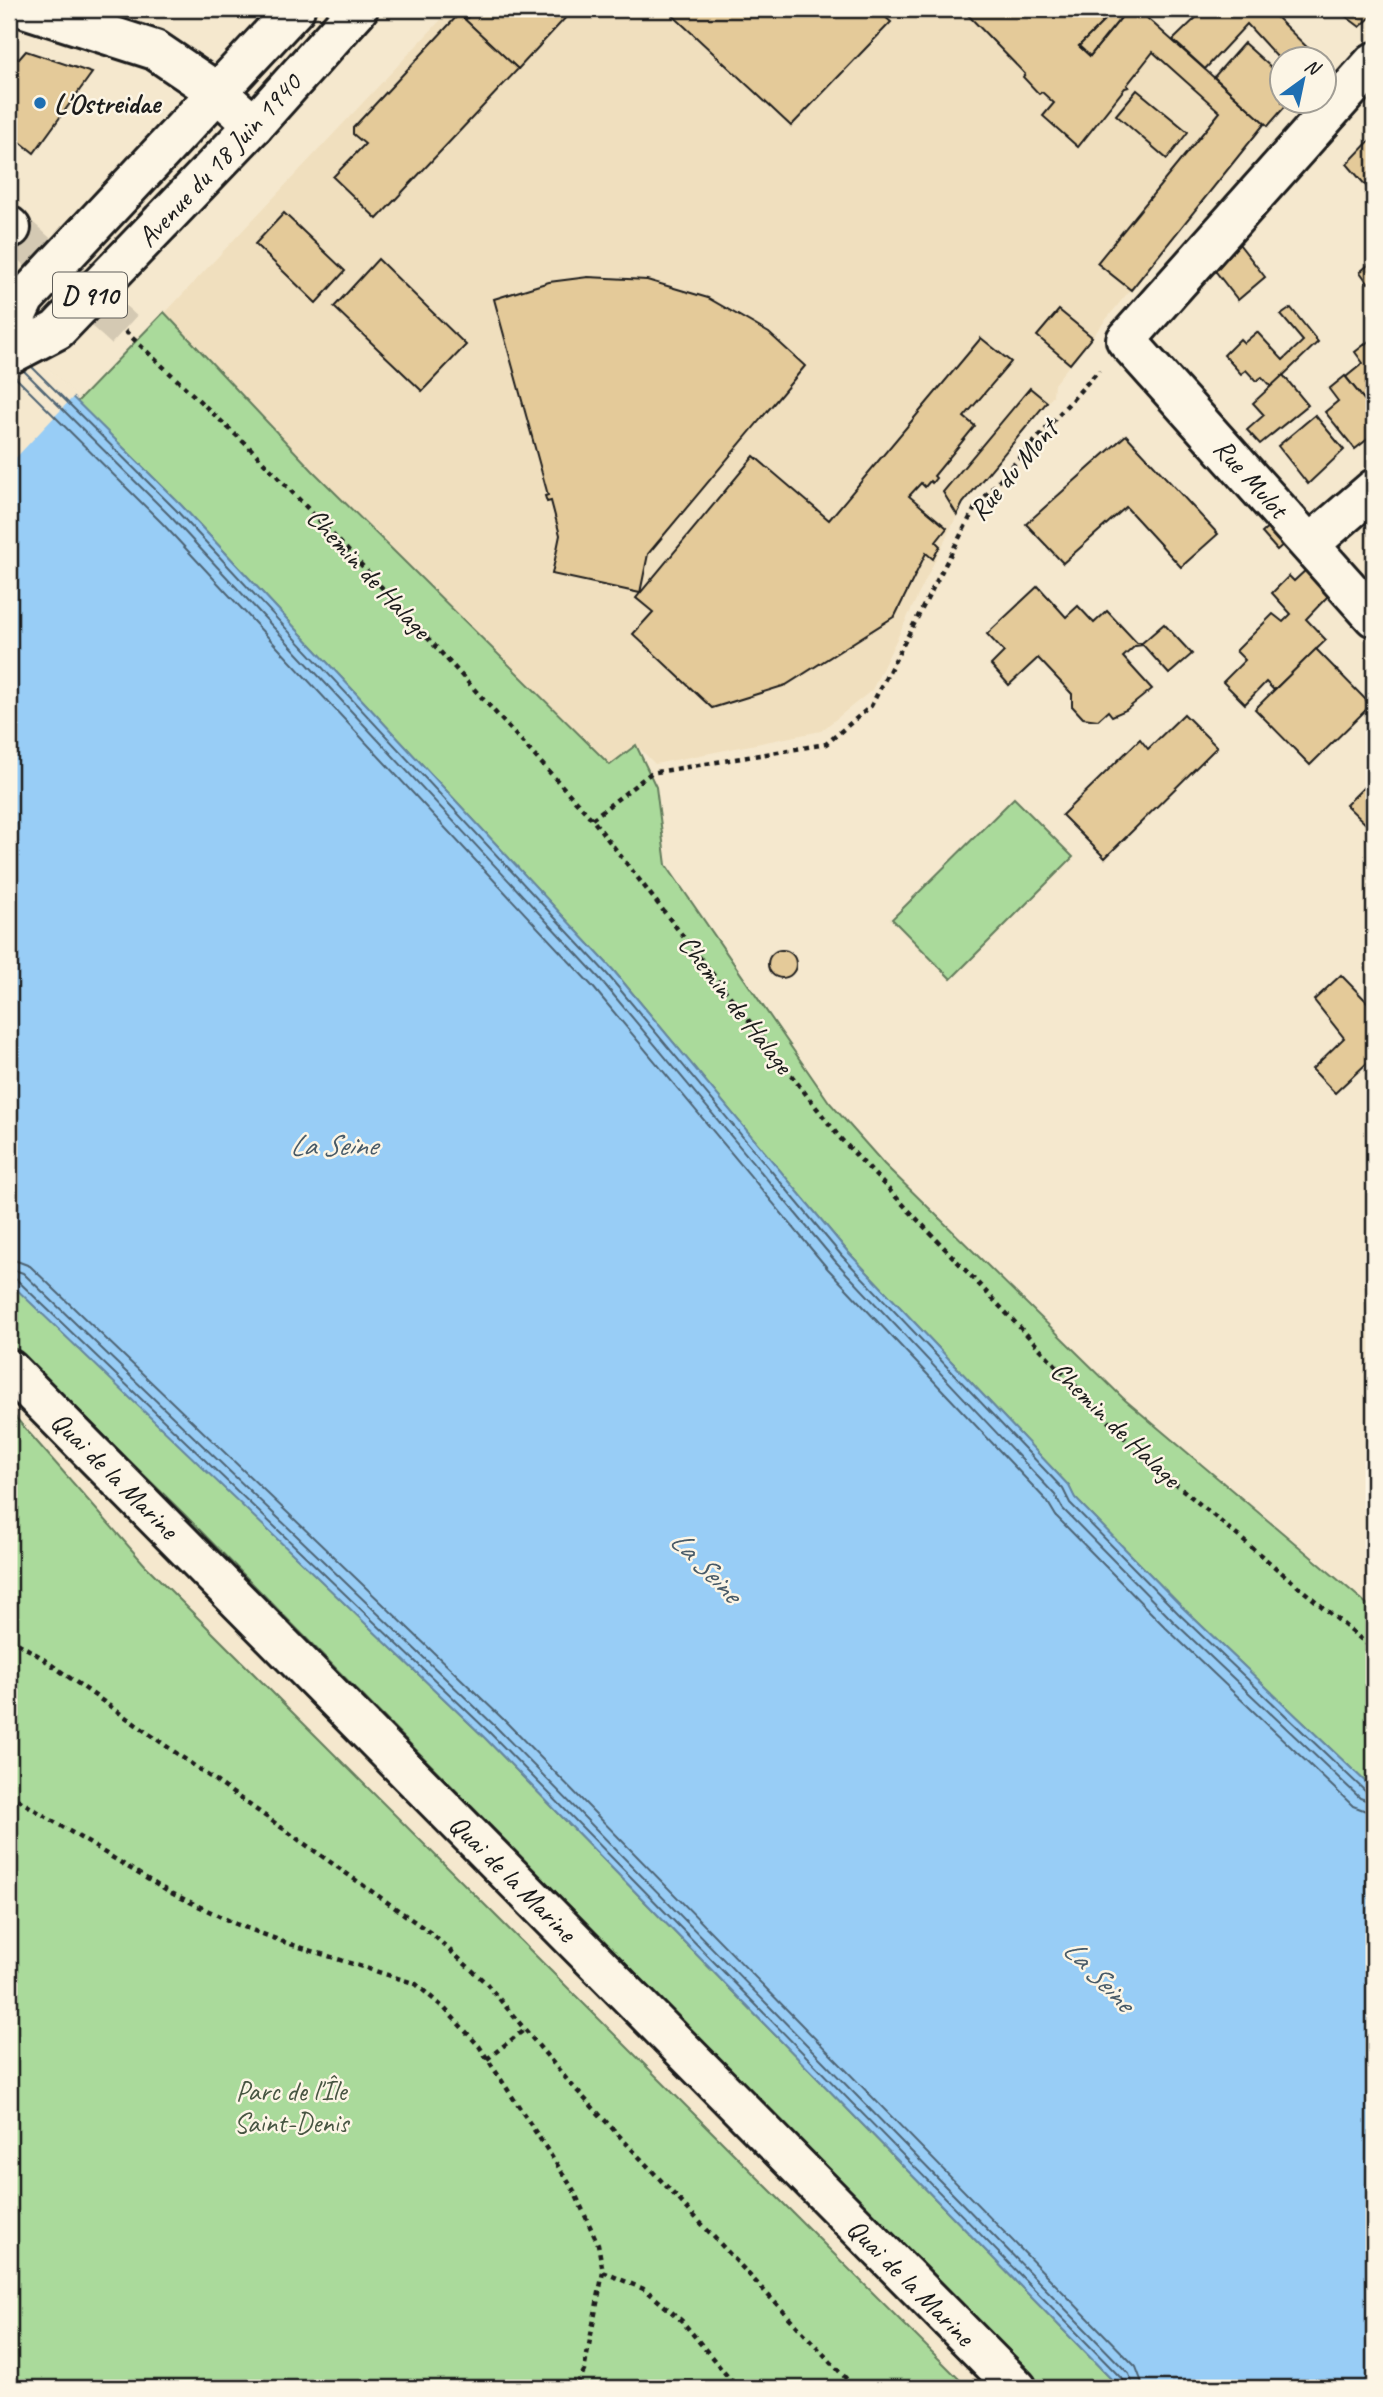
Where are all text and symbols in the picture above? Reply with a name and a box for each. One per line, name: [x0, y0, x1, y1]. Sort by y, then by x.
north arrow: [1268, 46, 1338, 116]
text: N: [1300, 53, 1326, 82]
street label: Avenue du 18 Juin 1940: [130, 64, 310, 254]
place label: L'Ostreidae: [54, 86, 163, 121]
marker: L'Ostreidae: [32, 95, 48, 111]
road number: D 910: [53, 272, 127, 318]
street label: Rue du Mont: [961, 410, 1068, 527]
street label: Rue Mulot: [1206, 431, 1298, 527]
street label: Chemin de Halage: [299, 500, 440, 647]
street label: Chemin de Halage: [671, 927, 802, 1082]
water label: La Seine: [290, 1126, 380, 1164]
street label: Chemin de Halage: [1044, 1353, 1190, 1496]
street label: Quai de la Marine: [44, 1404, 187, 1547]
water label: La Seine: [662, 1522, 753, 1613]
street label: Quai de la Marine: [442, 1807, 585, 1950]
water label: La Seine: [1055, 1931, 1146, 2022]
park label: Parc de l'Île Saint-Denis: [234, 2073, 351, 2140]
street label: Quai de la Marine: [840, 2211, 983, 2354]

